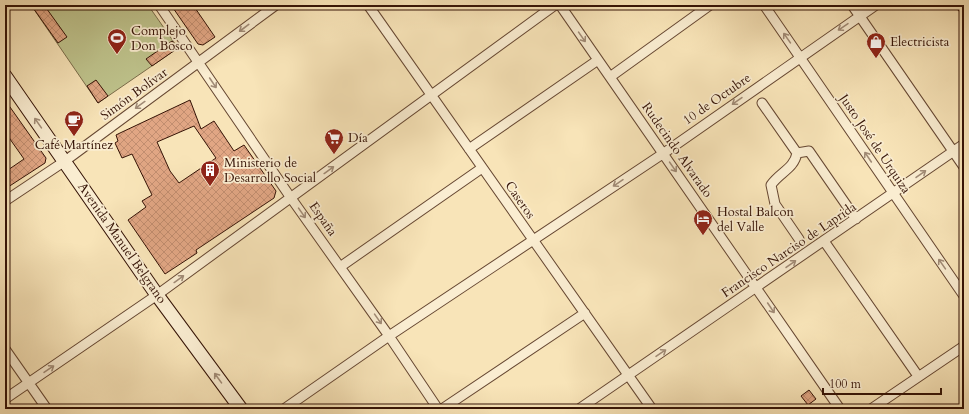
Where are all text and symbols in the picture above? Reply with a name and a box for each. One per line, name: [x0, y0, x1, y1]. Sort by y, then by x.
place label: Complejo Don Bosco: [131, 22, 193, 55]
one-way arrow: [838, 23, 849, 31]
one-way arrow: [239, 24, 250, 32]
sports icon: Complejo Don Bosco: [106, 27, 128, 55]
one-way arrow: [579, 31, 587, 43]
shop icon: Electricista: [865, 31, 887, 59]
one-way arrow: [783, 33, 791, 44]
place label: Electricista: [890, 33, 950, 51]
street label: Simón Bolívar: [97, 63, 171, 124]
street label: 10 de Octubre: [679, 69, 755, 129]
one-way arrow: [209, 77, 217, 88]
street label: Justo José de Urquiza: [834, 89, 915, 198]
one-way arrow: [731, 97, 742, 105]
street label: Rudecindo Alvarado: [637, 99, 717, 201]
one-way arrow: [134, 101, 145, 110]
cafe icon: Café Martínez: [63, 109, 85, 137]
one-way arrow: [34, 117, 42, 128]
supermarket icon: Día: [323, 127, 345, 155]
place label: Día: [348, 129, 368, 147]
place label: Café Martínez: [35, 136, 113, 154]
one-way arrow: [864, 152, 872, 163]
place label: Ministerio de Desarrollo Social: [224, 154, 317, 187]
building icon: Ministerio de Desarrollo Social: [199, 159, 221, 187]
one-way arrow: [669, 161, 677, 172]
one-way arrow: [324, 166, 335, 174]
one-way arrow: [915, 170, 926, 178]
street label: Caseros: [501, 178, 539, 222]
street label: Avenida Manuel Belgrano: [73, 179, 171, 307]
one-way arrow: [613, 179, 624, 188]
street label: España: [305, 198, 341, 240]
street label: Francisco Narciso de Laprida: [718, 198, 860, 302]
place label: Hostal Balcon del Valle: [717, 203, 794, 236]
one-way arrow: [298, 208, 307, 219]
hotel icon: Hostal Balcon del Valle: [692, 208, 714, 236]
one-way arrow: [938, 259, 946, 270]
one-way arrow: [785, 260, 796, 268]
one-way arrow: [173, 275, 184, 283]
one-way arrow: [767, 302, 775, 313]
one-way arrow: [374, 314, 382, 325]
one-way arrow: [655, 349, 666, 358]
one-way arrow: [43, 365, 54, 373]
scale bar: [823, 370, 941, 396]
one-way arrow: [214, 372, 222, 383]
text: 100 m: [829, 376, 862, 392]

